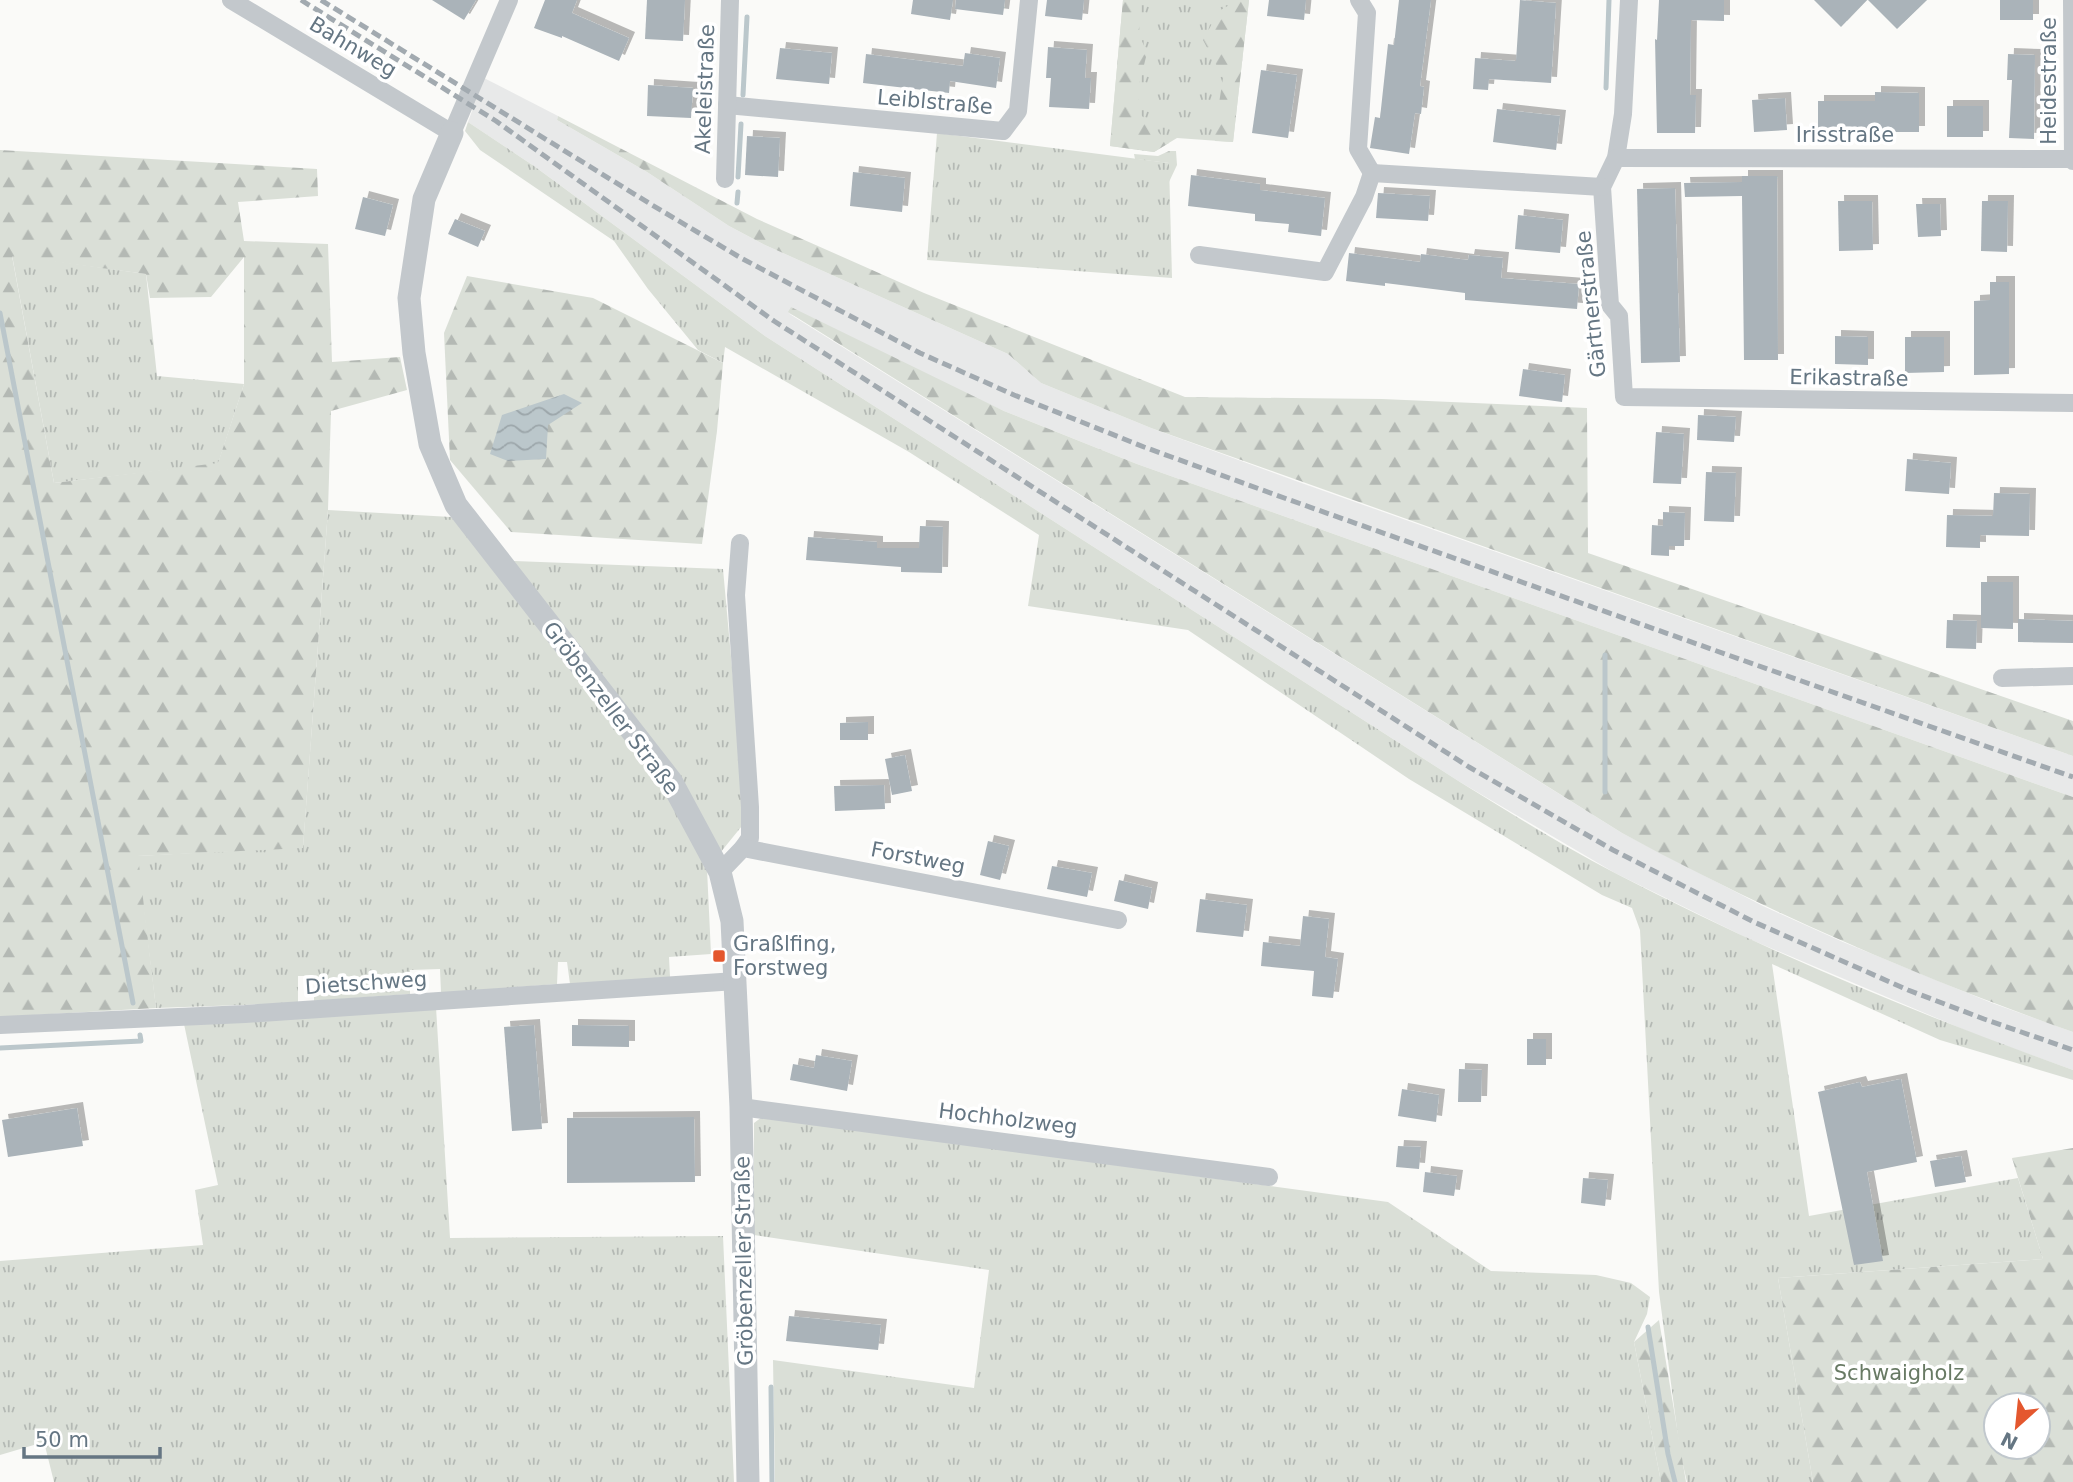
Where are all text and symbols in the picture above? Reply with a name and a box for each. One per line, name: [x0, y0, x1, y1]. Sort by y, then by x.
street label: Bahnweg: [305, 12, 401, 82]
street label: Heidestraße: [2037, 17, 2061, 145]
street label: Akeleistraße: [691, 24, 719, 154]
street label: Leiblstraße: [876, 85, 994, 119]
street label: Irisstraße: [1796, 123, 1894, 147]
street label: Gärtnerstraße: [1571, 229, 1611, 379]
street label: Erikastraße: [1789, 365, 1909, 391]
street label: Gröbenzeller Straße: [538, 617, 684, 799]
street label: Forstweg: [869, 837, 967, 879]
place label: Graßlfing, Forstweg: [733, 932, 836, 980]
marker: Graßlfing, Forstweg: [711, 948, 727, 964]
street label: Dietschweg: [304, 967, 428, 999]
street label: Hochholzweg: [937, 1099, 1079, 1139]
street label: Gröbenzeller Straße: [730, 1156, 758, 1366]
park label: Schwaigholz: [1834, 1361, 1964, 1385]
north arrow: [1982, 1391, 2052, 1461]
scale bar: [24, 1416, 161, 1460]
text: 50 m: [35, 1428, 89, 1452]
text: N: [1997, 1428, 2021, 1455]

